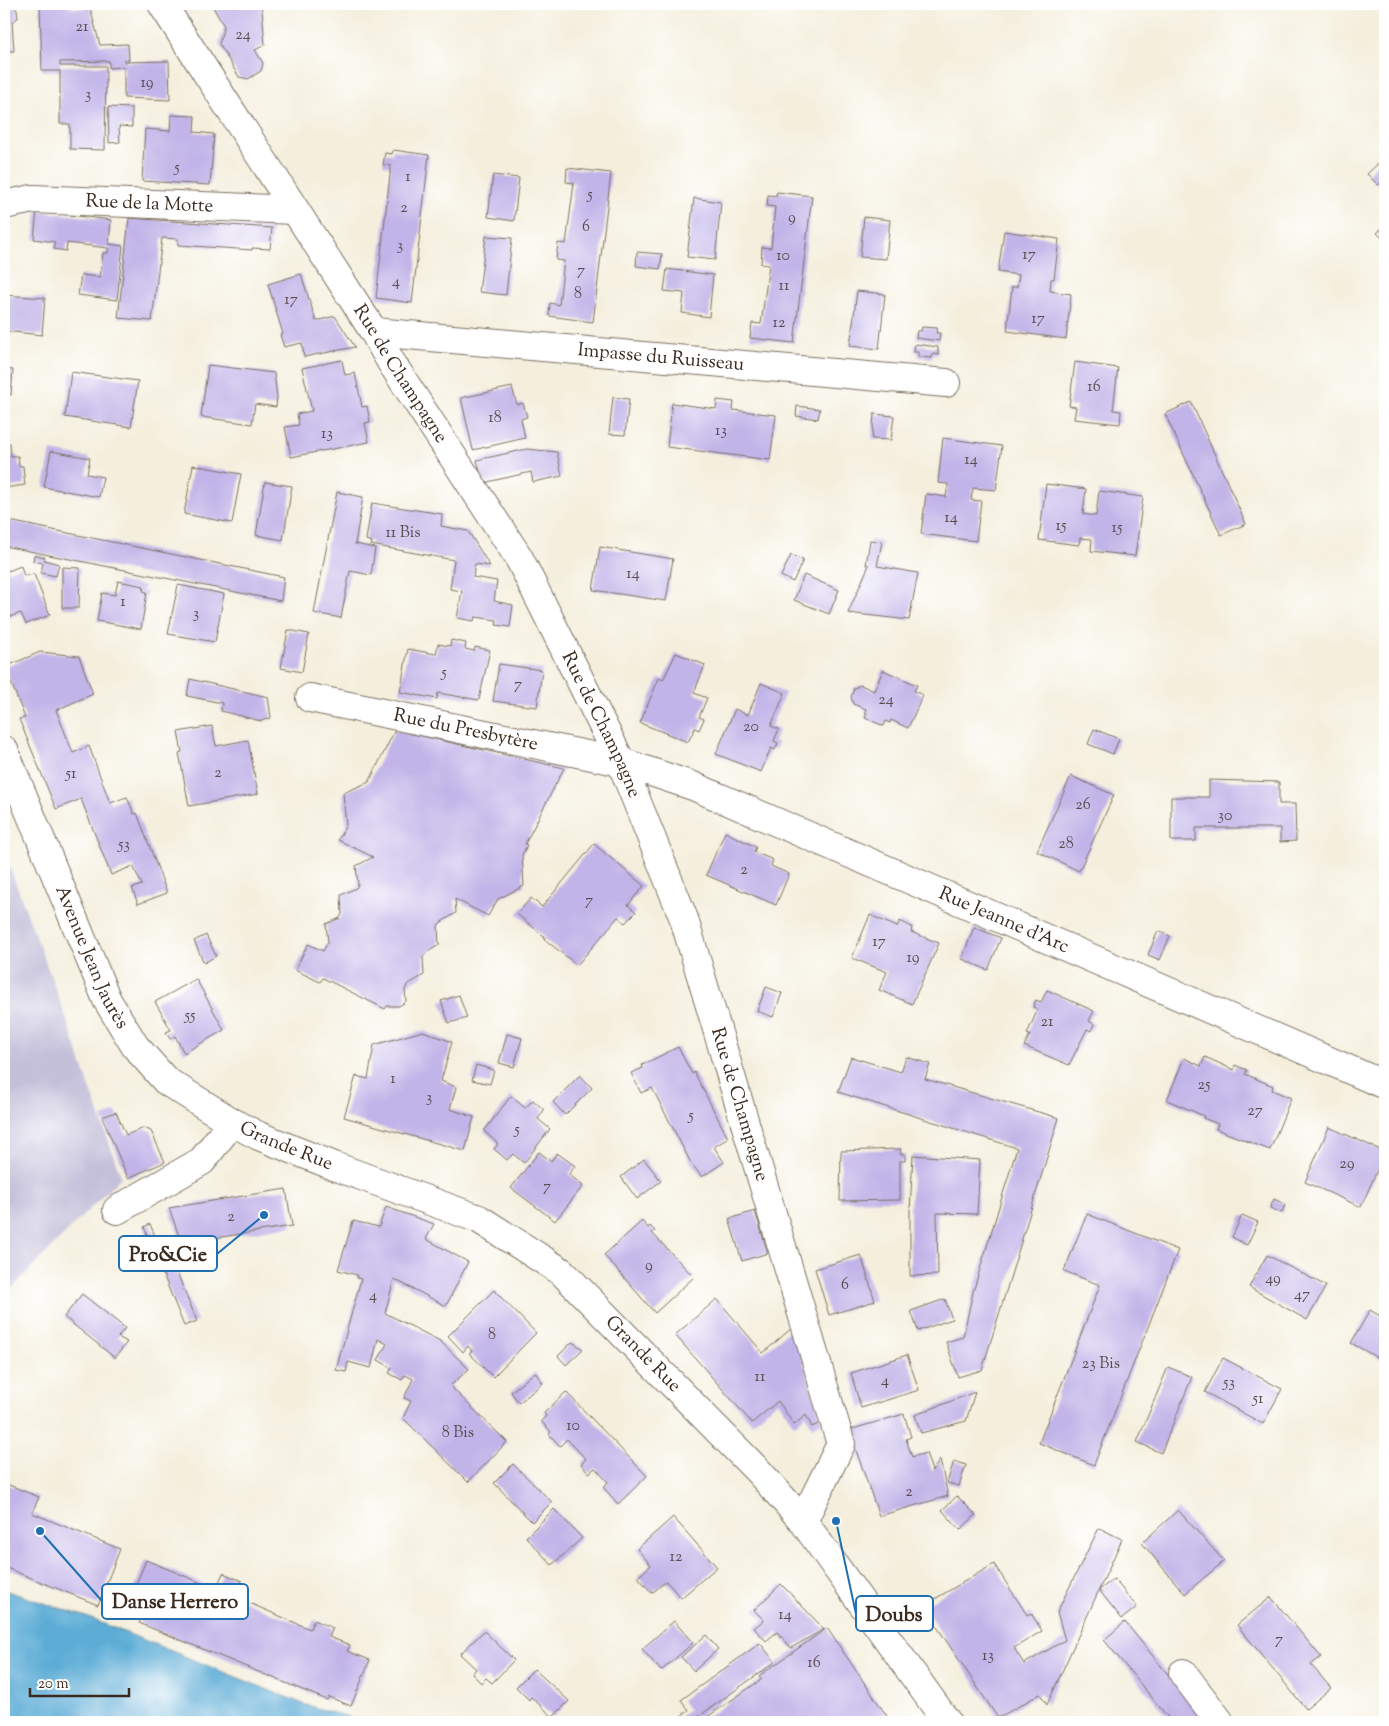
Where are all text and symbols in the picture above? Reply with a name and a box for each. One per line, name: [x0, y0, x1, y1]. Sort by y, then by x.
house number: 21: [76, 16, 89, 39]
house number: 24: [235, 24, 251, 47]
house number: 19: [140, 72, 154, 95]
house number: 3: [85, 84, 91, 107]
house number: 5: [173, 157, 180, 180]
house number: 1: [405, 166, 411, 189]
house number: 5: [586, 184, 593, 207]
street label: Rue de la Motte: [85, 188, 214, 220]
house number: 2: [400, 197, 408, 220]
house number: 9: [788, 207, 796, 230]
house number: 6: [582, 216, 590, 239]
house number: 3: [397, 235, 403, 258]
house number: 17: [1022, 244, 1036, 267]
house number: 10: [776, 245, 790, 268]
house number: 7: [577, 260, 585, 283]
house number: 4: [392, 271, 400, 294]
house number: 11: [779, 275, 790, 298]
house number: 8: [574, 283, 582, 306]
house number: 17: [284, 289, 298, 312]
street label: Rue de Champagne: [346, 299, 454, 449]
house number: 17: [1031, 308, 1045, 331]
house number: 12: [773, 312, 786, 335]
street label: Impasse du Ruisseau: [576, 337, 745, 378]
house number: 16: [1087, 376, 1101, 399]
house number: 18: [488, 407, 502, 430]
house number: 13: [715, 420, 727, 443]
house number: 13: [321, 423, 333, 446]
house number: 14: [964, 449, 978, 472]
house number: 14: [944, 507, 958, 530]
house number: 15: [1056, 515, 1067, 538]
house number: 15: [1112, 517, 1123, 540]
house number: 11 Bis: [385, 522, 421, 545]
house number: 14: [626, 563, 640, 586]
house number: 1: [120, 591, 126, 614]
house number: 3: [193, 603, 199, 626]
street label: Rue de Champagne: [554, 647, 648, 802]
house number: 5: [440, 662, 447, 685]
house number: 7: [514, 674, 522, 697]
house number: 24: [878, 689, 894, 712]
street label: Rue du Presbytère: [391, 702, 541, 758]
house number: 20: [743, 716, 759, 739]
house number: 2: [214, 762, 222, 785]
house number: 51: [65, 763, 77, 786]
house number: 26: [1075, 794, 1091, 817]
house number: 30: [1218, 805, 1232, 828]
house number: 28: [1058, 833, 1074, 856]
house number: 53: [117, 834, 130, 857]
house number: 2: [740, 859, 748, 882]
street label: Rue Jeanne d'Arc: [934, 880, 1074, 961]
street label: Avenue Jean Jaurès: [48, 881, 135, 1034]
house number: 7: [585, 890, 593, 913]
house number: 17: [872, 931, 886, 954]
house number: 19: [906, 947, 920, 970]
house number: 55: [183, 1005, 196, 1028]
house number: 21: [1041, 1011, 1054, 1034]
street label: Rue de Champagne: [704, 1024, 775, 1185]
house number: 1: [390, 1068, 396, 1091]
house number: 25: [1198, 1074, 1211, 1097]
house number: 3: [426, 1087, 432, 1110]
house number: 27: [1247, 1100, 1263, 1123]
house number: 5: [687, 1105, 694, 1128]
street label: Grande Rue: [235, 1115, 337, 1178]
house number: 5: [513, 1119, 520, 1142]
house number: 29: [1339, 1153, 1355, 1176]
house number: 7: [543, 1176, 551, 1199]
house number: 2: [227, 1206, 235, 1229]
callout: Pro&Cie: [119, 1236, 217, 1271]
text: Pro&Cie: [129, 1242, 207, 1271]
house number: 9: [645, 1255, 653, 1278]
house number: 49: [1265, 1268, 1281, 1291]
house number: 6: [841, 1274, 849, 1297]
house number: 47: [1294, 1284, 1310, 1307]
house number: 4: [369, 1285, 377, 1308]
street label: Grande Rue: [599, 1309, 687, 1399]
house number: 8: [488, 1324, 496, 1347]
house number: 23 Bis: [1082, 1353, 1120, 1376]
house number: 11: [755, 1366, 766, 1389]
house number: 4: [881, 1370, 889, 1393]
house number: 53: [1222, 1372, 1235, 1395]
house number: 51: [1252, 1388, 1264, 1411]
house number: 10: [566, 1415, 580, 1438]
house number: 8 Bis: [442, 1422, 474, 1445]
house number: 2: [905, 1481, 913, 1504]
house number: 12: [670, 1546, 683, 1569]
callout: Danse Herrero: [102, 1584, 248, 1619]
text: Danse Herrero: [112, 1589, 238, 1618]
callout: Doubs: [856, 1596, 933, 1631]
text: Doubs: [866, 1602, 923, 1631]
house number: 14: [778, 1604, 792, 1627]
house number: 7: [1275, 1629, 1283, 1652]
house number: 13: [982, 1645, 994, 1668]
house number: 16: [807, 1652, 821, 1675]
scale bar: [30, 1666, 129, 1698]
text: 20 m: [38, 1674, 69, 1695]

